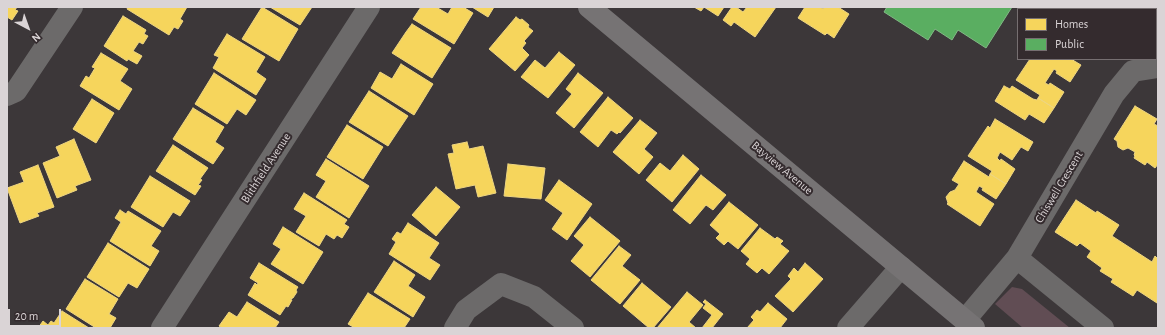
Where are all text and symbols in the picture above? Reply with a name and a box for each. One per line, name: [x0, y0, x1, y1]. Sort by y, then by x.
north arrow: [8, 8, 48, 48]
legend: [1017, 8, 1157, 60]
text: Homes: [1055, 18, 1088, 30]
text: N: [30, 31, 43, 44]
text: Public: [1055, 38, 1084, 50]
street label: Blithfield Avenue: [238, 130, 294, 206]
street label: Bayview Avenue: [748, 138, 816, 198]
street label: Chiswell Crescent: [1032, 148, 1086, 226]
scale bar: [10, 301, 63, 327]
text: 20 m: [15, 310, 38, 322]

